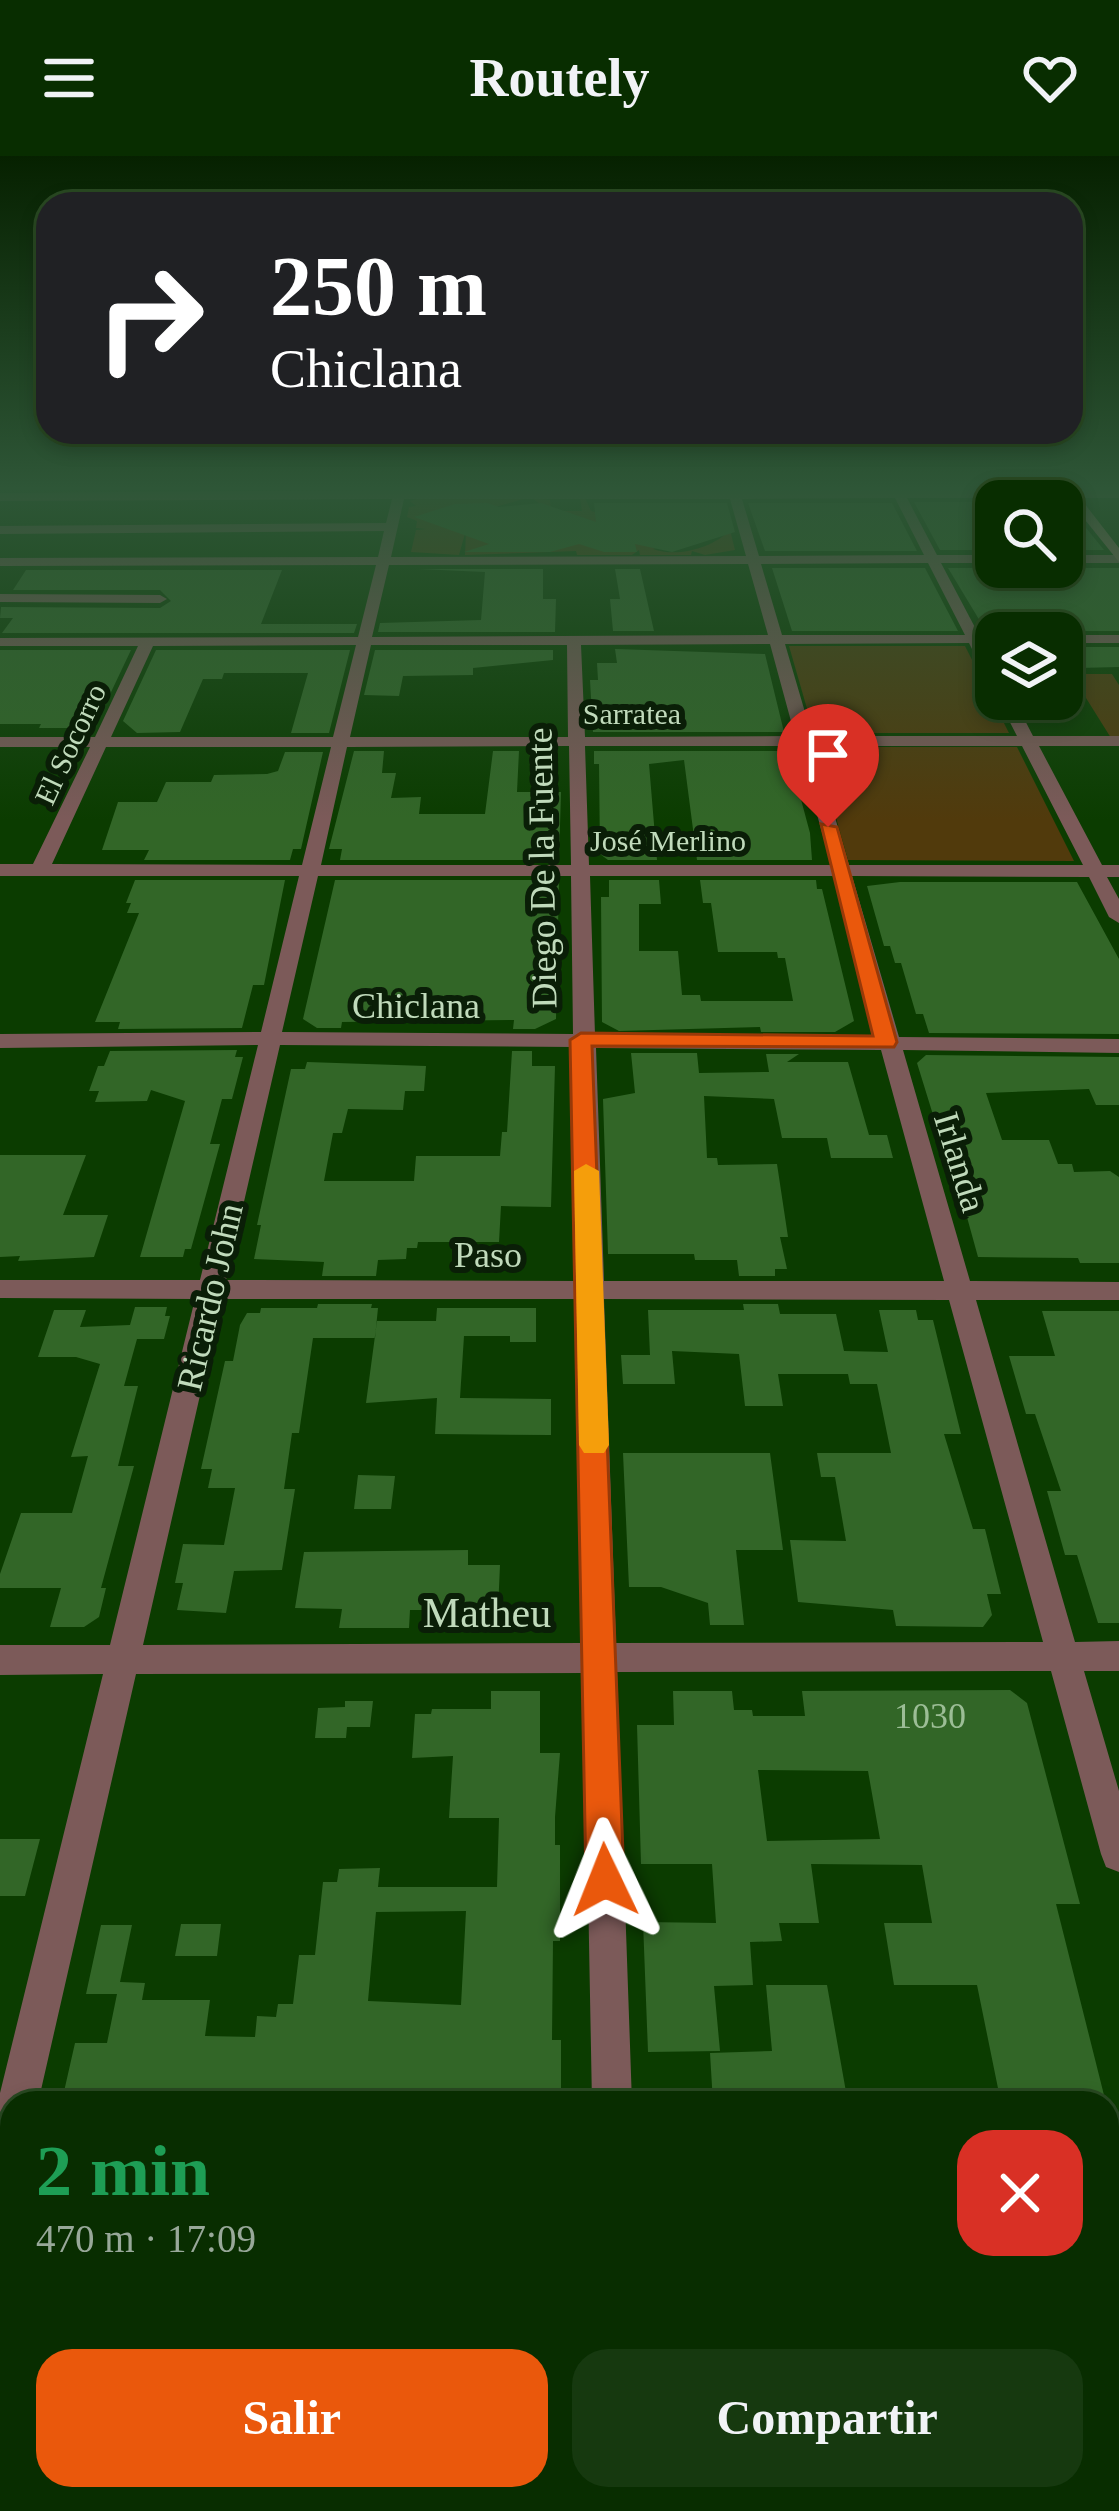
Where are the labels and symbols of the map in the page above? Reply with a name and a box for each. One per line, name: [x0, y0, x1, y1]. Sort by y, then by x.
street label: El Socorro: [28, 679, 112, 809]
street label: Sarratea: [583, 697, 681, 730]
pin: [777, 704, 879, 827]
street label: Diego De la Fuente: [520, 727, 564, 1009]
street label: José Merlino: [590, 824, 746, 857]
street label: Chiclana: [352, 986, 480, 1026]
street label: Irlanda: [926, 1107, 994, 1217]
street label: Ricardo John: [169, 1199, 251, 1395]
street label: Paso: [454, 1235, 522, 1275]
street label: Matheu: [423, 1590, 551, 1636]
house number: 1030: [894, 1696, 966, 1736]
position arrow: [542, 1817, 668, 1943]

